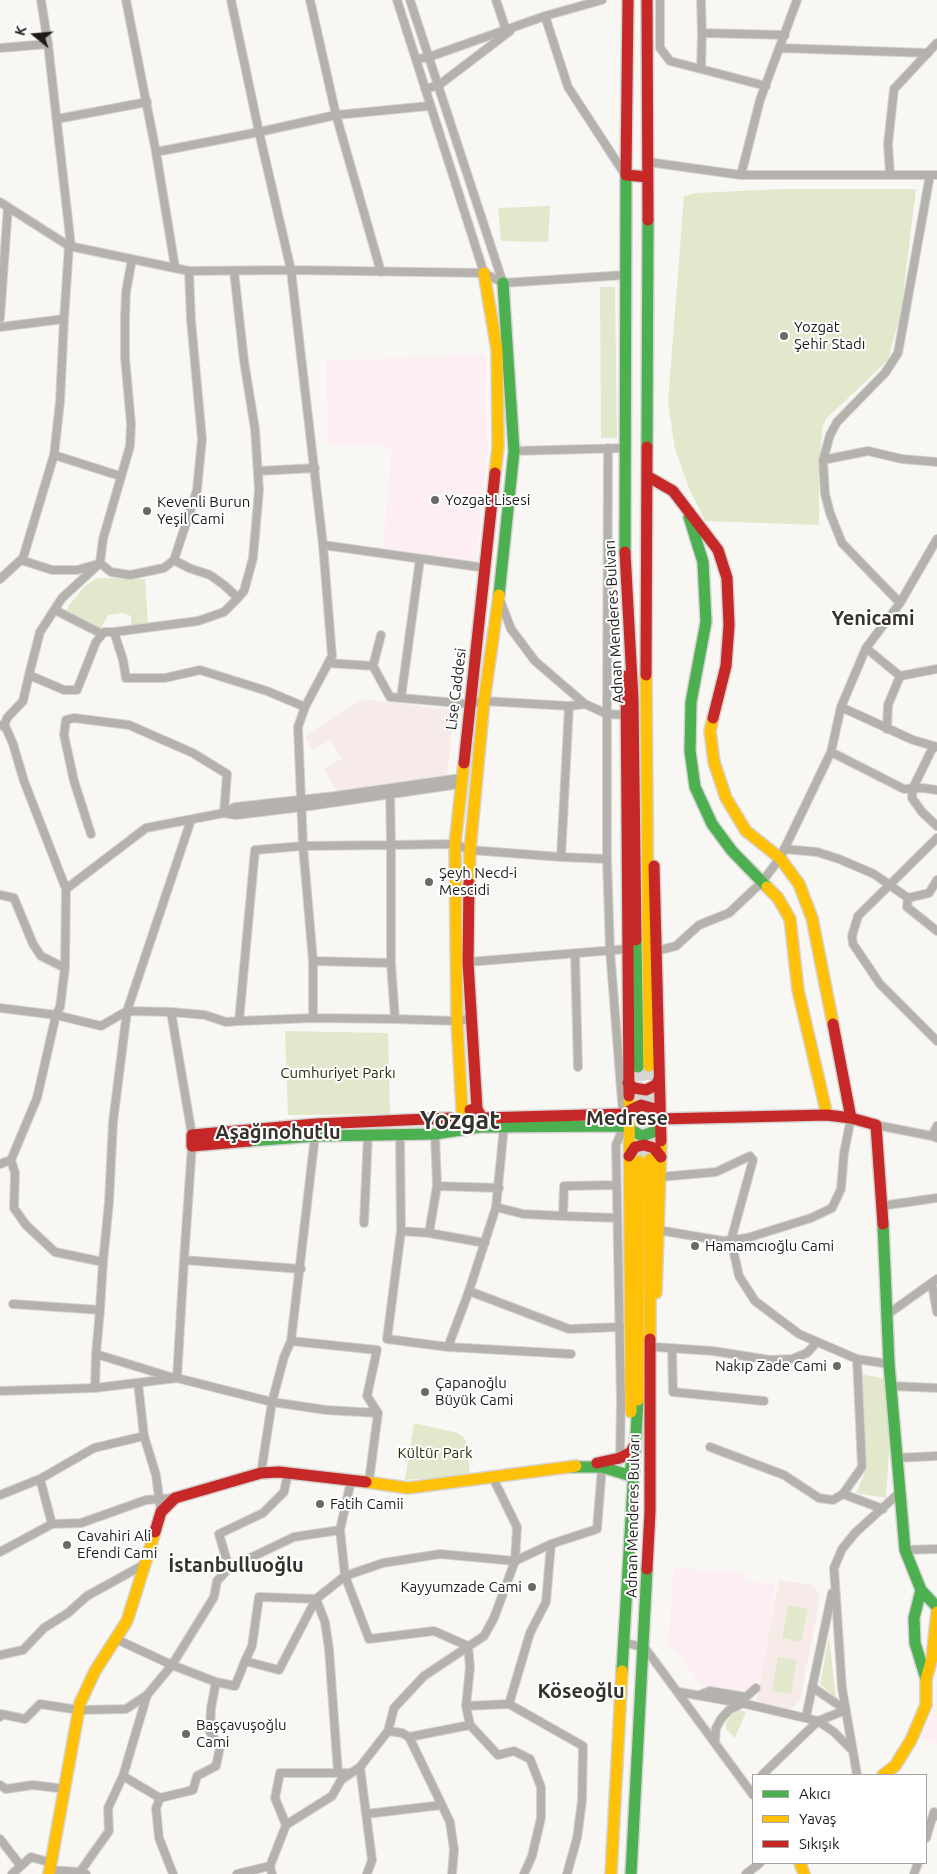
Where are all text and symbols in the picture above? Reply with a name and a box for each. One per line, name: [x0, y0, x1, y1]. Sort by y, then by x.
north arrow: [10, 10, 60, 60]
text: K: [12, 24, 30, 37]
place label: Yozgat Şehir Stadı: [794, 318, 865, 353]
marker: Yozgat Şehir Stadı: [778, 330, 790, 342]
place label: Yozgat Lisesi: [445, 491, 530, 509]
place label: Kevenli Burun Yeşil Cami: [157, 493, 250, 528]
marker: Yozgat Lisesi: [429, 494, 441, 506]
marker: Kevenli Burun Yeşil Cami: [141, 505, 153, 517]
street label: Adnan Menderes Bulvarı: [601, 540, 627, 704]
district label: Yenicami: [831, 606, 915, 630]
street label: Lise Caddesi: [442, 647, 470, 731]
place label: Şeyh Necd-i Mescidi: [439, 864, 517, 899]
marker: Şeyh Necd-i Mescidi: [423, 876, 435, 888]
park label: Cumhuriyet Parkı: [280, 1064, 396, 1082]
district label: Yozgat: [420, 1106, 500, 1136]
district label: Medrese: [586, 1106, 668, 1130]
district label: Aşağınohutlu: [215, 1120, 341, 1144]
place label: Hamamcıoğlu Cami: [705, 1237, 834, 1255]
marker: Hamamcıoğlu Cami: [689, 1240, 701, 1252]
place label: Nakıp Zade Cami: [715, 1357, 827, 1375]
marker: Nakıp Zade Cami: [831, 1360, 843, 1372]
place label: Çapanoğlu Büyük Cami: [435, 1374, 513, 1409]
marker: Çapanoğlu Büyük Cami: [419, 1386, 431, 1398]
street label: Adnan Menderes Bulvarı: [623, 1434, 643, 1598]
park label: Kültür Park: [398, 1444, 472, 1462]
place label: Fatih Camii: [330, 1495, 404, 1513]
marker: Fatih Camii: [314, 1498, 326, 1510]
place label: Cavahiri Ali Efendi Cami: [77, 1527, 157, 1562]
marker: Cavahiri Ali Efendi Cami: [61, 1539, 73, 1551]
district label: İstanbulluoğlu: [168, 1553, 304, 1577]
place label: Kayyumzade Cami: [400, 1578, 522, 1596]
marker: Kayyumzade Cami: [526, 1581, 538, 1593]
district label: Köseoğlu: [537, 1679, 625, 1703]
place label: Başçavuşoğlu Cami: [196, 1716, 287, 1751]
marker: Başçavuşoğlu Cami: [180, 1728, 192, 1740]
legend: [752, 1774, 927, 1864]
text: Akıcı: [799, 1785, 831, 1802]
text: Yavaş: [799, 1810, 836, 1827]
text: Sıkışık: [799, 1835, 839, 1852]

